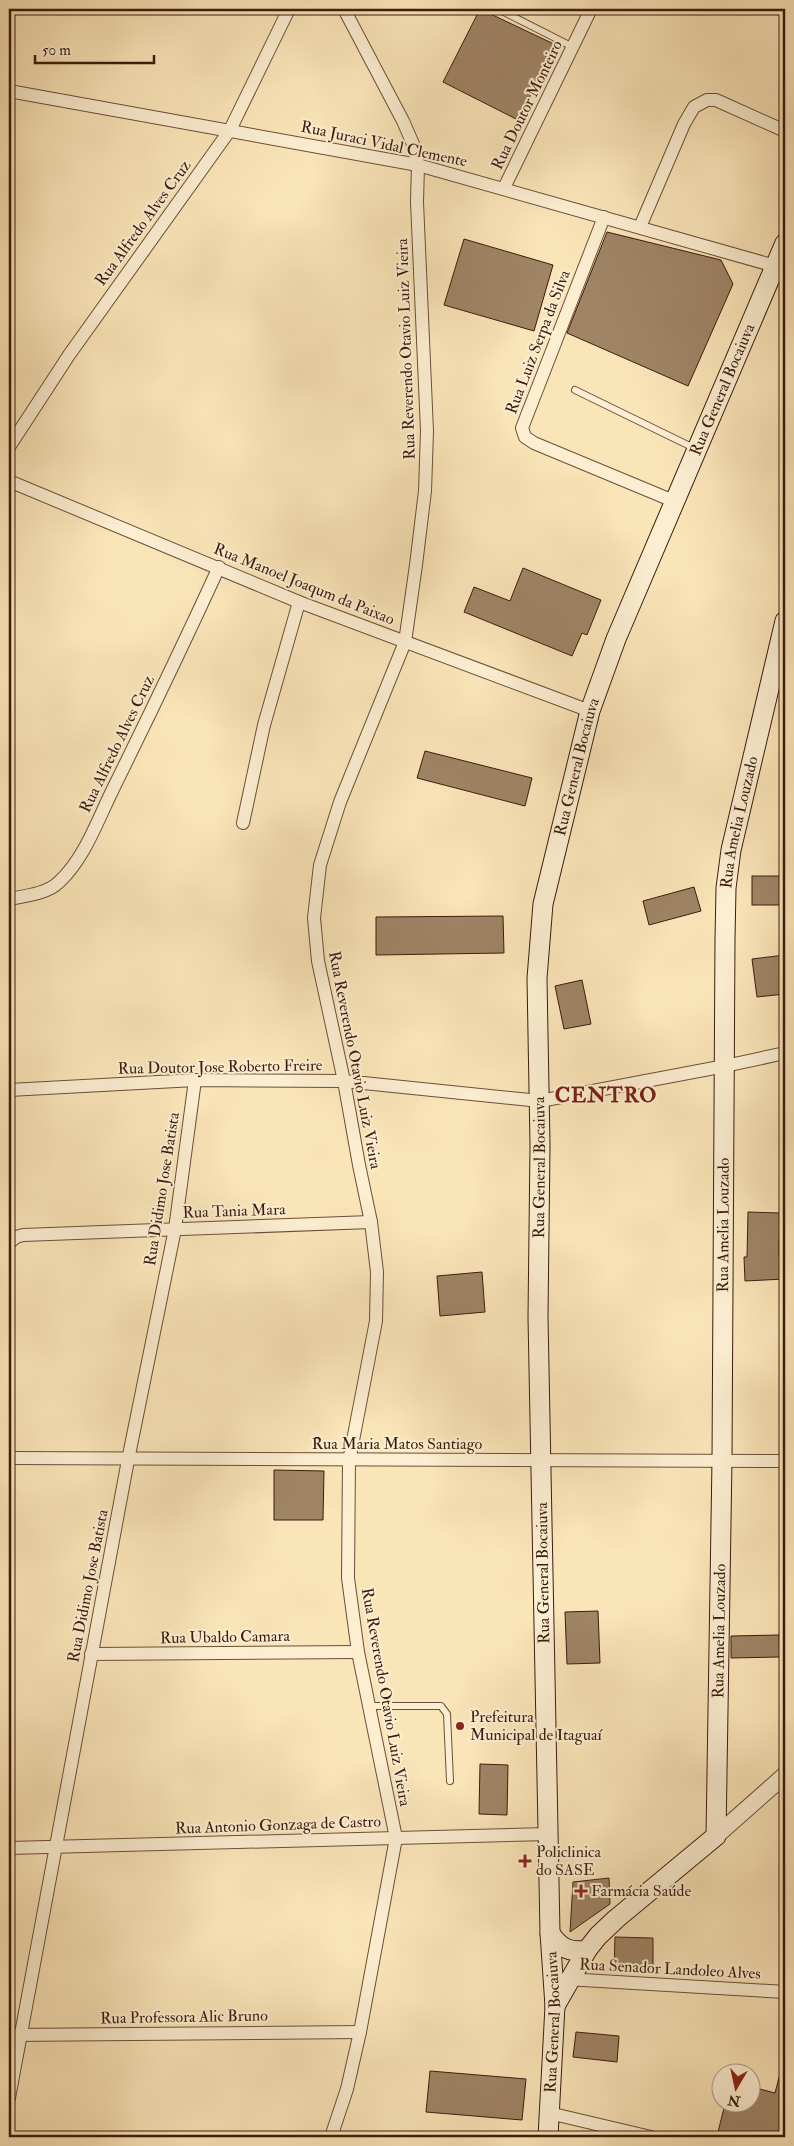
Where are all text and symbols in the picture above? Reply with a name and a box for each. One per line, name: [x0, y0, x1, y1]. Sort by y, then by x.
scale bar: [35, 32, 154, 64]
street label: Rua Doutor Monteiro: [487, 37, 567, 173]
text: 50 m: [42, 41, 71, 60]
street label: Rua Juraci Vidal Clemente: [299, 117, 469, 172]
street label: Rua Alfredo Alves Cruz: [91, 156, 195, 290]
street label: Rua Reverendo Otavio Luiz Vieira: [392, 238, 420, 460]
street label: Rua Luiz Serpa da Silva: [501, 267, 576, 417]
street label: Rua General Bocaiuva: [685, 320, 760, 459]
street label: Rua Manoel Joaqum da Paixao: [210, 538, 398, 631]
street label: Rua Alfredo Alves Cruz: [75, 672, 159, 816]
street label: Rua General Bocaiuva: [550, 695, 604, 838]
street label: Rua Amelia Louzado: [716, 754, 763, 890]
street label: Rua Reverendo Otavio Luiz Vieira: [324, 949, 386, 1171]
street label: Rua Doutor Jose Roberto Freire: [117, 1055, 323, 1080]
district label: CENTRO: [555, 1082, 657, 1109]
street label: Rua General Bocaiuva: [529, 1096, 550, 1238]
street label: Rua Didimo Jose Batista: [140, 1110, 185, 1267]
street label: Rua Amelia Louzado: [713, 1157, 734, 1292]
street label: Rua Tania Mara: [182, 1199, 286, 1223]
street label: Rua Maria Matos Santiago: [312, 1434, 483, 1454]
street label: Rua General Bocaiuva: [532, 1502, 554, 1644]
street label: Rua Didimo Jose Batista: [63, 1507, 114, 1664]
street label: Rua Amelia Louzado: [708, 1563, 730, 1699]
street label: Rua Reverendo Otavio Luiz Vieira: [357, 1586, 415, 1808]
street label: Rua Ubaldo Camara: [160, 1626, 291, 1648]
place label: Prefeitura Municipal de Itaguaí: [470, 1707, 604, 1746]
marker: Prefeitura Municipal de Itaguaí: [454, 1720, 466, 1732]
street label: Rua Antonio Gonzaga de Castro: [175, 1811, 382, 1839]
place label: Policlinica do SASE: [536, 1842, 602, 1880]
marker: Policlinica do SASE: [518, 1854, 532, 1868]
place label: Farmácia Saúde: [591, 1881, 691, 1901]
marker: Farmácia Saúde: [575, 1885, 587, 1897]
street label: Rua General Bocaiuva: [540, 1950, 565, 2093]
street label: Rua Senador Landoleo Alves: [579, 1954, 761, 1984]
street label: Rua Professora Alic Bruno: [100, 2006, 268, 2028]
north arrow: [712, 2064, 762, 2114]
text: N: [726, 2091, 743, 2110]

